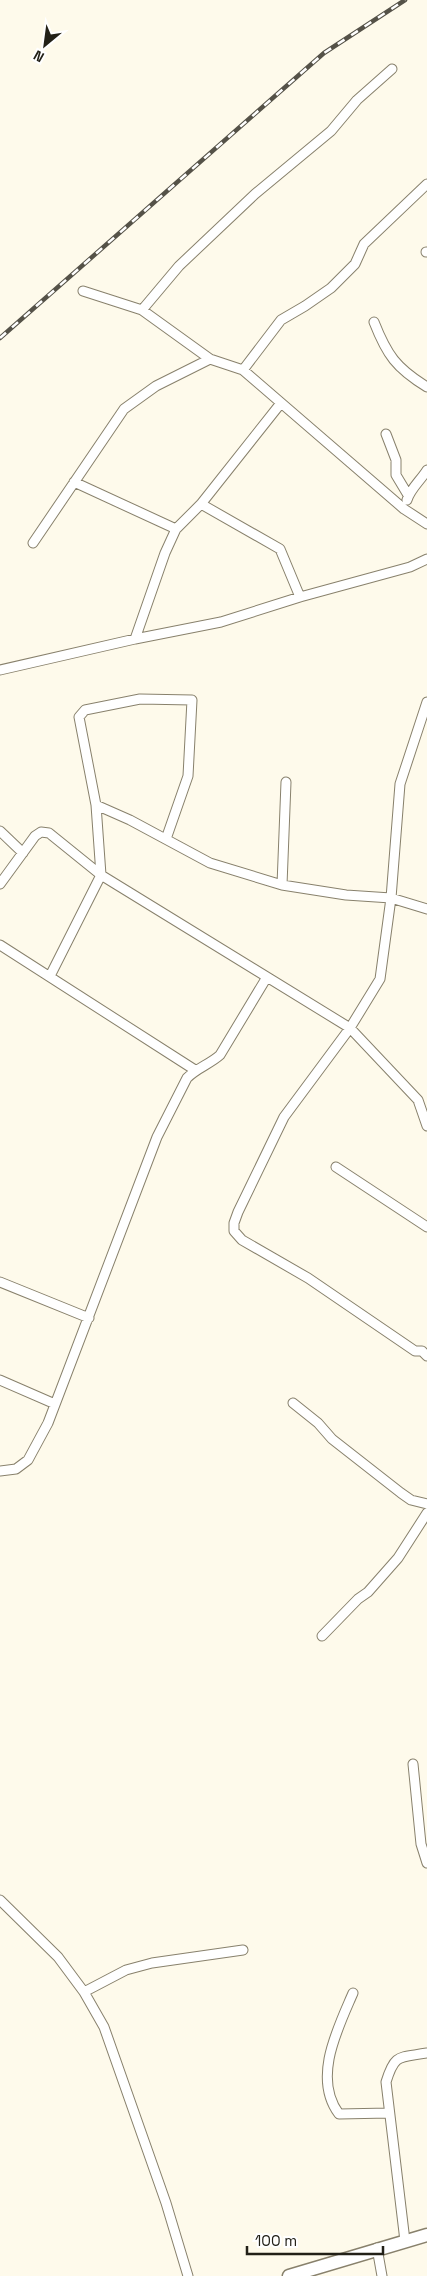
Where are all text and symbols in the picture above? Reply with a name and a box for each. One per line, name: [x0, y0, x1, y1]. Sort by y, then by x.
north arrow: [20, 20, 70, 70]
text: N: [30, 46, 47, 67]
scale bar: [247, 2224, 383, 2256]
text: 100 m: [255, 2231, 297, 2250]

